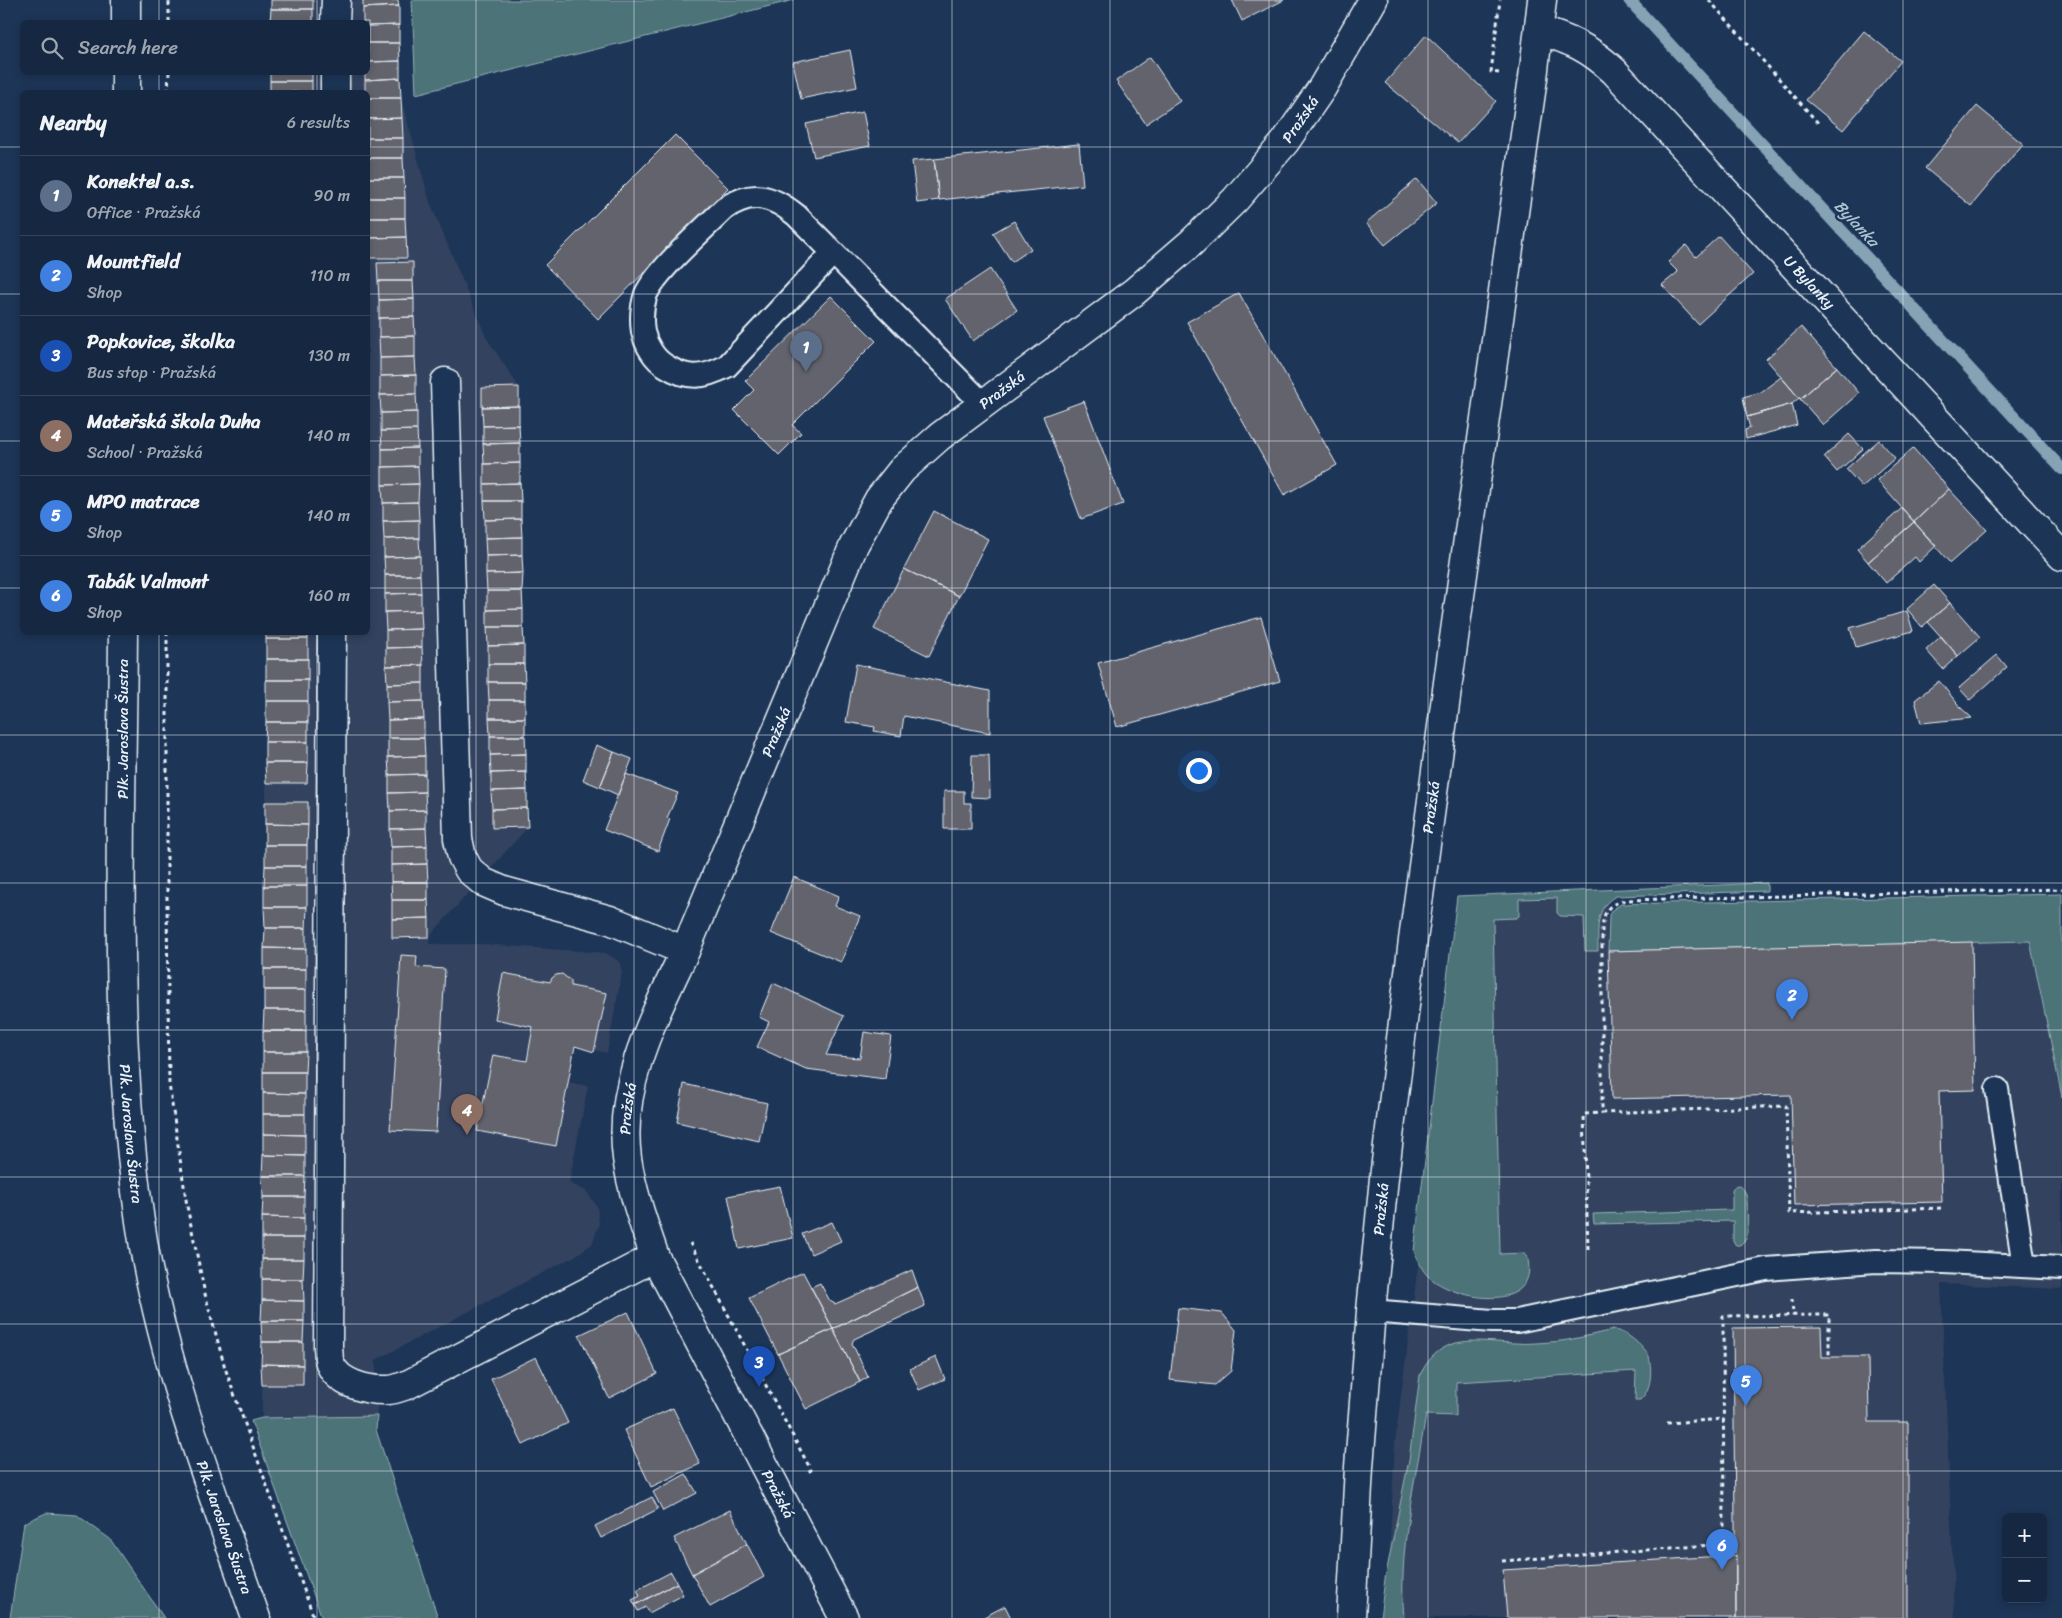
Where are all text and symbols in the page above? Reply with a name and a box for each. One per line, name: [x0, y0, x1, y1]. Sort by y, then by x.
search box: [20, 20, 370, 75]
text: Search here: [78, 31, 178, 64]
icon: search: [38, 34, 66, 62]
street label: Pražská: [1275, 90, 1326, 148]
text: Nearby: [40, 104, 106, 142]
text: 6 results: [287, 108, 350, 137]
text: Konektel a.s.: [87, 165, 195, 198]
text: 1: [53, 181, 59, 210]
text: 90 m: [314, 181, 350, 210]
water label: Bylanka: [1827, 193, 1888, 255]
text: Office · Pražská: [87, 198, 201, 227]
text: Mountfield: [87, 245, 180, 278]
street label: U Bylanky: [1777, 249, 1842, 316]
text: 2: [51, 261, 61, 290]
text: 110 m: [310, 261, 350, 290]
text: Shop: [87, 278, 122, 307]
text: Popkovice, školka: [87, 325, 235, 358]
pin: 1: [790, 331, 822, 372]
text: 3: [52, 341, 60, 370]
text: 130 m: [308, 341, 350, 370]
text: Bus stop · Pražská: [87, 358, 216, 387]
street label: Pražská: [973, 364, 1031, 416]
text: Mateřská škola Duha: [87, 405, 261, 438]
text: 4: [51, 421, 61, 450]
text: 140 m: [307, 421, 350, 450]
text: School · Pražská: [87, 438, 203, 467]
text: MPO matrace: [87, 485, 199, 518]
text: 5: [51, 501, 61, 530]
text: 140 m: [307, 501, 350, 530]
text: Shop: [87, 518, 122, 547]
text: Tabák Valmont: [87, 565, 209, 598]
text: 6: [51, 581, 61, 610]
text: 160 m: [307, 581, 350, 610]
text: Shop: [87, 598, 122, 627]
street label: Plk. Jaroslava Šustra: [110, 659, 136, 799]
street label: Pražská: [754, 702, 798, 761]
your location: [1186, 758, 1212, 784]
street label: Pražská: [1415, 779, 1448, 835]
pin: 2: [1776, 979, 1808, 1020]
street label: Plk. Jaroslava Šustra: [112, 1063, 150, 1205]
street label: Pražská: [612, 1080, 644, 1135]
pin: 4: [451, 1094, 483, 1135]
street label: Pražská: [1365, 1181, 1396, 1236]
pin: 3: [743, 1346, 775, 1387]
pin: 5: [1730, 1365, 1762, 1406]
street label: Plk. Jaroslava Šustra: [189, 1457, 260, 1598]
street label: Pražská: [754, 1465, 802, 1524]
map controls: [2002, 1513, 2047, 1603]
button: +: [2002, 1513, 2047, 1558]
pin: 6: [1706, 1529, 1738, 1570]
button: −: [2002, 1558, 2047, 1603]

